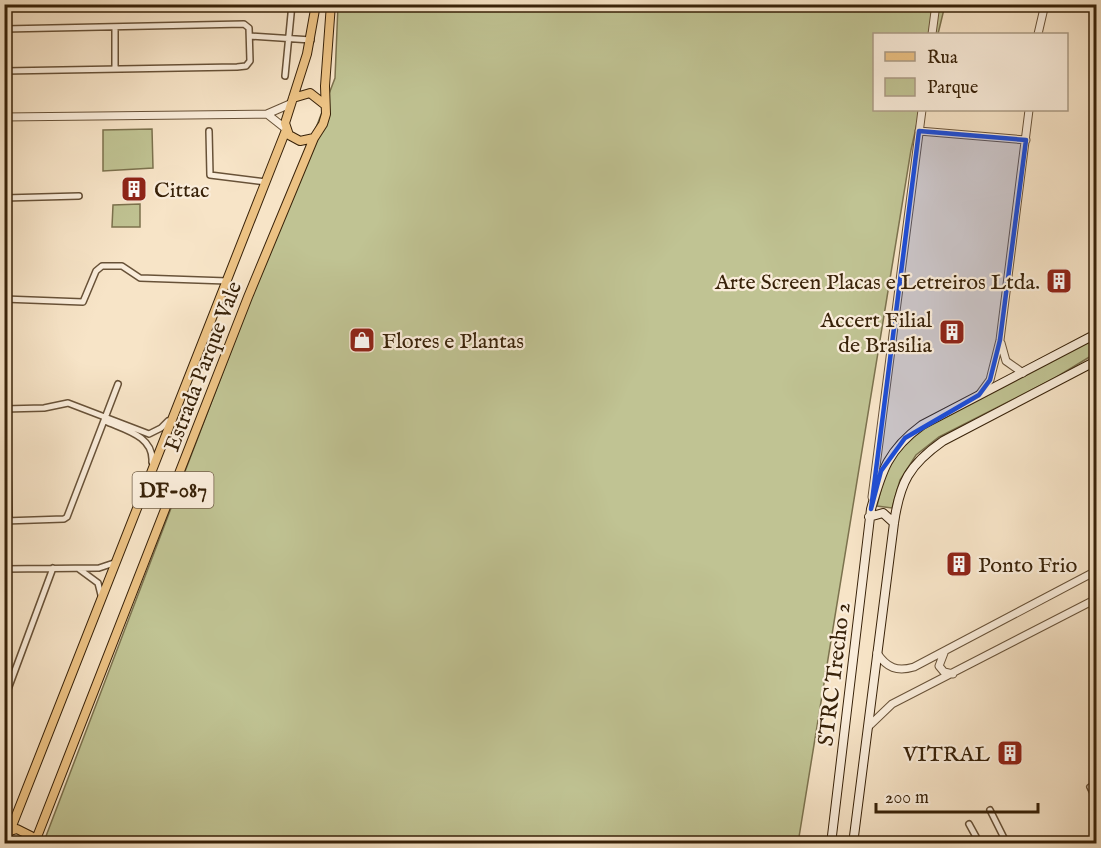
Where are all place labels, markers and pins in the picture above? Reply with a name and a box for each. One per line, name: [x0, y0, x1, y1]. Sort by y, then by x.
building icon: Cittac: [119, 174, 149, 204]
place label: Cittac: [154, 177, 210, 205]
building icon: Arte Screen Placas e Letreiros Ltda.: [1044, 266, 1074, 296]
place label: Arte Screen Placas e Letreiros Ltda.: [714, 269, 1040, 297]
place label: Accert Filial de Brasilia: [819, 307, 932, 360]
building icon: Accert Filial de Brasilia: [937, 317, 967, 347]
shop icon: Flores e Plantas: [347, 325, 377, 355]
place label: Flores e Plantas: [382, 328, 524, 356]
building icon: Ponto Frio: [944, 549, 974, 579]
place label: Ponto Frio: [978, 552, 1077, 580]
building icon: VITRAL: [995, 738, 1025, 768]
place label: VITRAL: [902, 741, 990, 769]

